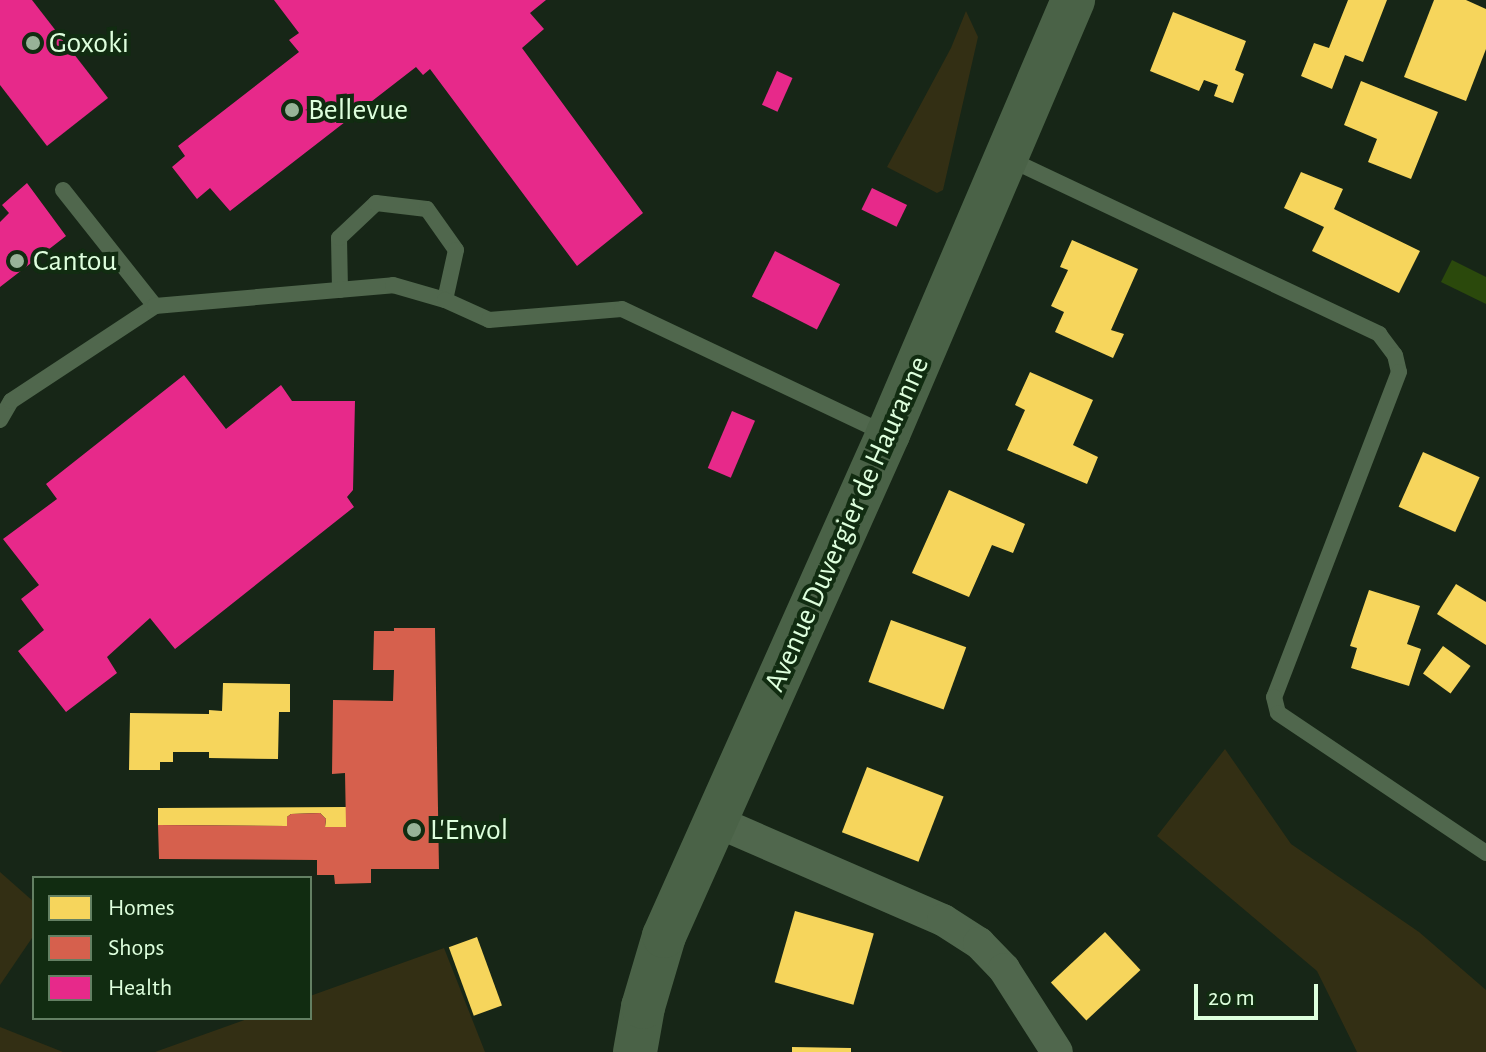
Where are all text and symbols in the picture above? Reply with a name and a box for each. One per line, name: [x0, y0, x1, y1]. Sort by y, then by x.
place label: Goxoki: [49, 25, 129, 61]
marker: Goxoki: [24, 34, 42, 52]
place label: Bellevue: [308, 92, 408, 128]
marker: Bellevue: [283, 101, 301, 119]
place label: Cantou: [33, 243, 117, 279]
marker: Cantou: [8, 252, 26, 270]
street label: Avenue Duvergier de Hauranne: [757, 351, 937, 697]
place label: L'Envol: [430, 812, 508, 848]
marker: L'Envol: [405, 821, 423, 839]
legend: [32, 876, 312, 1020]
text: Homes: [108, 896, 175, 920]
text: Shops: [108, 936, 164, 960]
scale bar: [1198, 968, 1322, 1018]
text: Health: [108, 976, 172, 1000]
text: 20 m: [1208, 986, 1255, 1010]

